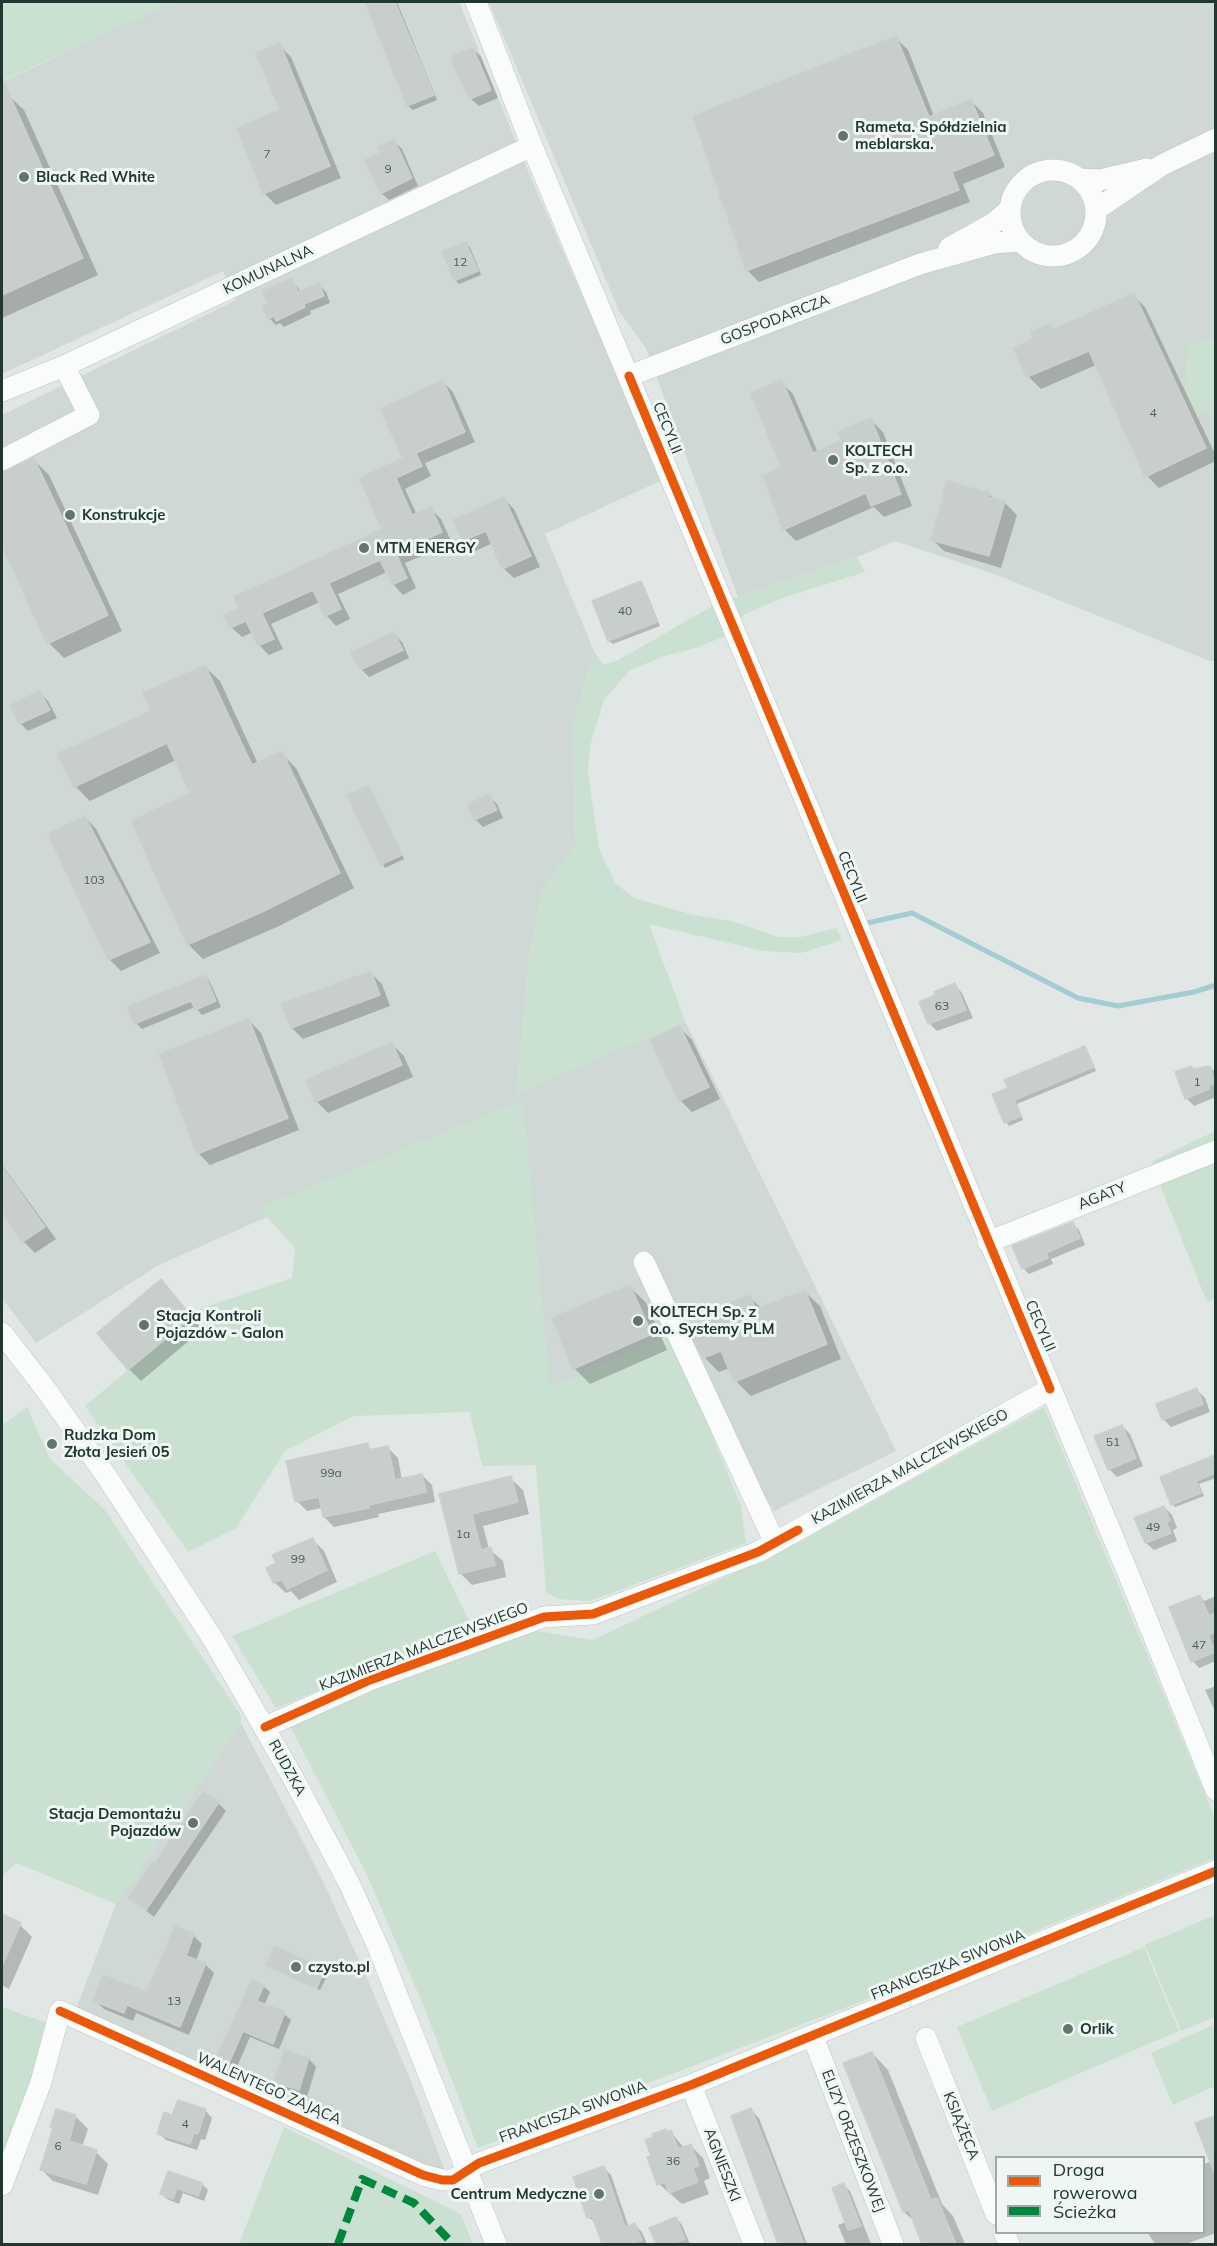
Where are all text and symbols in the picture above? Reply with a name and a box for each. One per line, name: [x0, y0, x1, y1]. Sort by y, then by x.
place label: Rameta. Spółdzielnia meblarska.: [855, 118, 1007, 153]
marker: Rameta. Spółdzielnia meblarska.: [836, 129, 850, 143]
house number: 7: [263, 147, 271, 161]
house number: 9: [384, 162, 392, 176]
place label: Black Red White: [36, 168, 155, 186]
marker: Black Red White: [17, 170, 31, 184]
street label: KOMUNALNA: [220, 241, 316, 299]
house number: 12: [453, 255, 467, 269]
street label: GOSPODARCZA: [718, 291, 832, 349]
street label: CECYLII: [648, 399, 686, 457]
house number: 4: [1149, 406, 1157, 420]
place label: KOLTECH Sp. z o.o.: [845, 442, 913, 477]
marker: KOLTECH Sp. z o.o.: [826, 453, 840, 467]
place label: Konstrukcje: [82, 506, 166, 524]
marker: Konstrukcje: [63, 508, 77, 522]
place label: MTM ENERGY: [376, 539, 475, 557]
marker: MTM ENERGY: [357, 541, 371, 555]
house number: 40: [618, 604, 632, 618]
street label: CECYLII: [833, 848, 871, 906]
house number: 103: [83, 873, 105, 887]
house number: 63: [935, 999, 949, 1013]
house number: 1: [1193, 1075, 1201, 1089]
street label: AGATY: [1075, 1178, 1129, 1214]
street label: CECYLII: [1021, 1297, 1059, 1355]
place label: KOLTECH Sp. z o.o. Systemy PLM: [650, 1303, 774, 1338]
place label: Stacja Kontroli Pojazdów - Galon: [156, 1307, 284, 1342]
marker: KOLTECH Sp. z o.o. Systemy PLM: [631, 1314, 645, 1328]
marker: Stacja Kontroli Pojazdów - Galon: [137, 1318, 151, 1332]
street label: KAZIMIERZA MALCZEWSKIEGO: [808, 1405, 1012, 1529]
place label: Rudzka Dom Złota Jesień 05: [64, 1426, 169, 1461]
house number: 51: [1106, 1435, 1120, 1449]
marker: Rudzka Dom Złota Jesień 05: [45, 1437, 59, 1451]
house number: 99a: [320, 1466, 342, 1480]
house number: 49: [1146, 1520, 1160, 1534]
house number: 1a: [456, 1527, 470, 1541]
house number: 99: [291, 1552, 305, 1566]
street label: KAZIMIERZA MALCZEWSKIEGO: [317, 1599, 531, 1695]
house number: 47: [1192, 1638, 1206, 1652]
street label: RUDZKA: [264, 1737, 310, 1799]
place label: Stacja Demontażu Pojazdów: [49, 1805, 181, 1840]
marker: Stacja Demontażu Pojazdów: [186, 1816, 200, 1830]
street label: FRANCISZKA SIWONIA: [868, 1926, 1028, 2004]
place label: czysto.pl: [308, 1958, 370, 1976]
marker: czysto.pl: [289, 1960, 303, 1974]
house number: 13: [167, 1994, 181, 2008]
place label: Orlik: [1080, 2020, 1114, 2038]
marker: Orlik: [1061, 2022, 1075, 2036]
street label: WALENTEGO ZAJĄCA: [194, 2049, 344, 2129]
street label: ELIZY ORZESZKOWEJ: [817, 2067, 889, 2215]
street label: FRANCISZA SIWONIA: [497, 2077, 649, 2147]
street label: KSIĄŻĘCA: [939, 2089, 983, 2163]
house number: 4: [181, 2117, 189, 2131]
street label: AGNIESZKI: [700, 2126, 744, 2204]
house number: 6: [54, 2139, 62, 2153]
house number: 36: [666, 2154, 680, 2168]
legend: [995, 2156, 1205, 2234]
text: Droga rowerowa: [1053, 2158, 1138, 2204]
place label: Centrum Medyczne: [451, 2185, 587, 2203]
marker: Centrum Medyczne: [592, 2187, 606, 2201]
text: Ścieżka: [1053, 2200, 1116, 2223]

